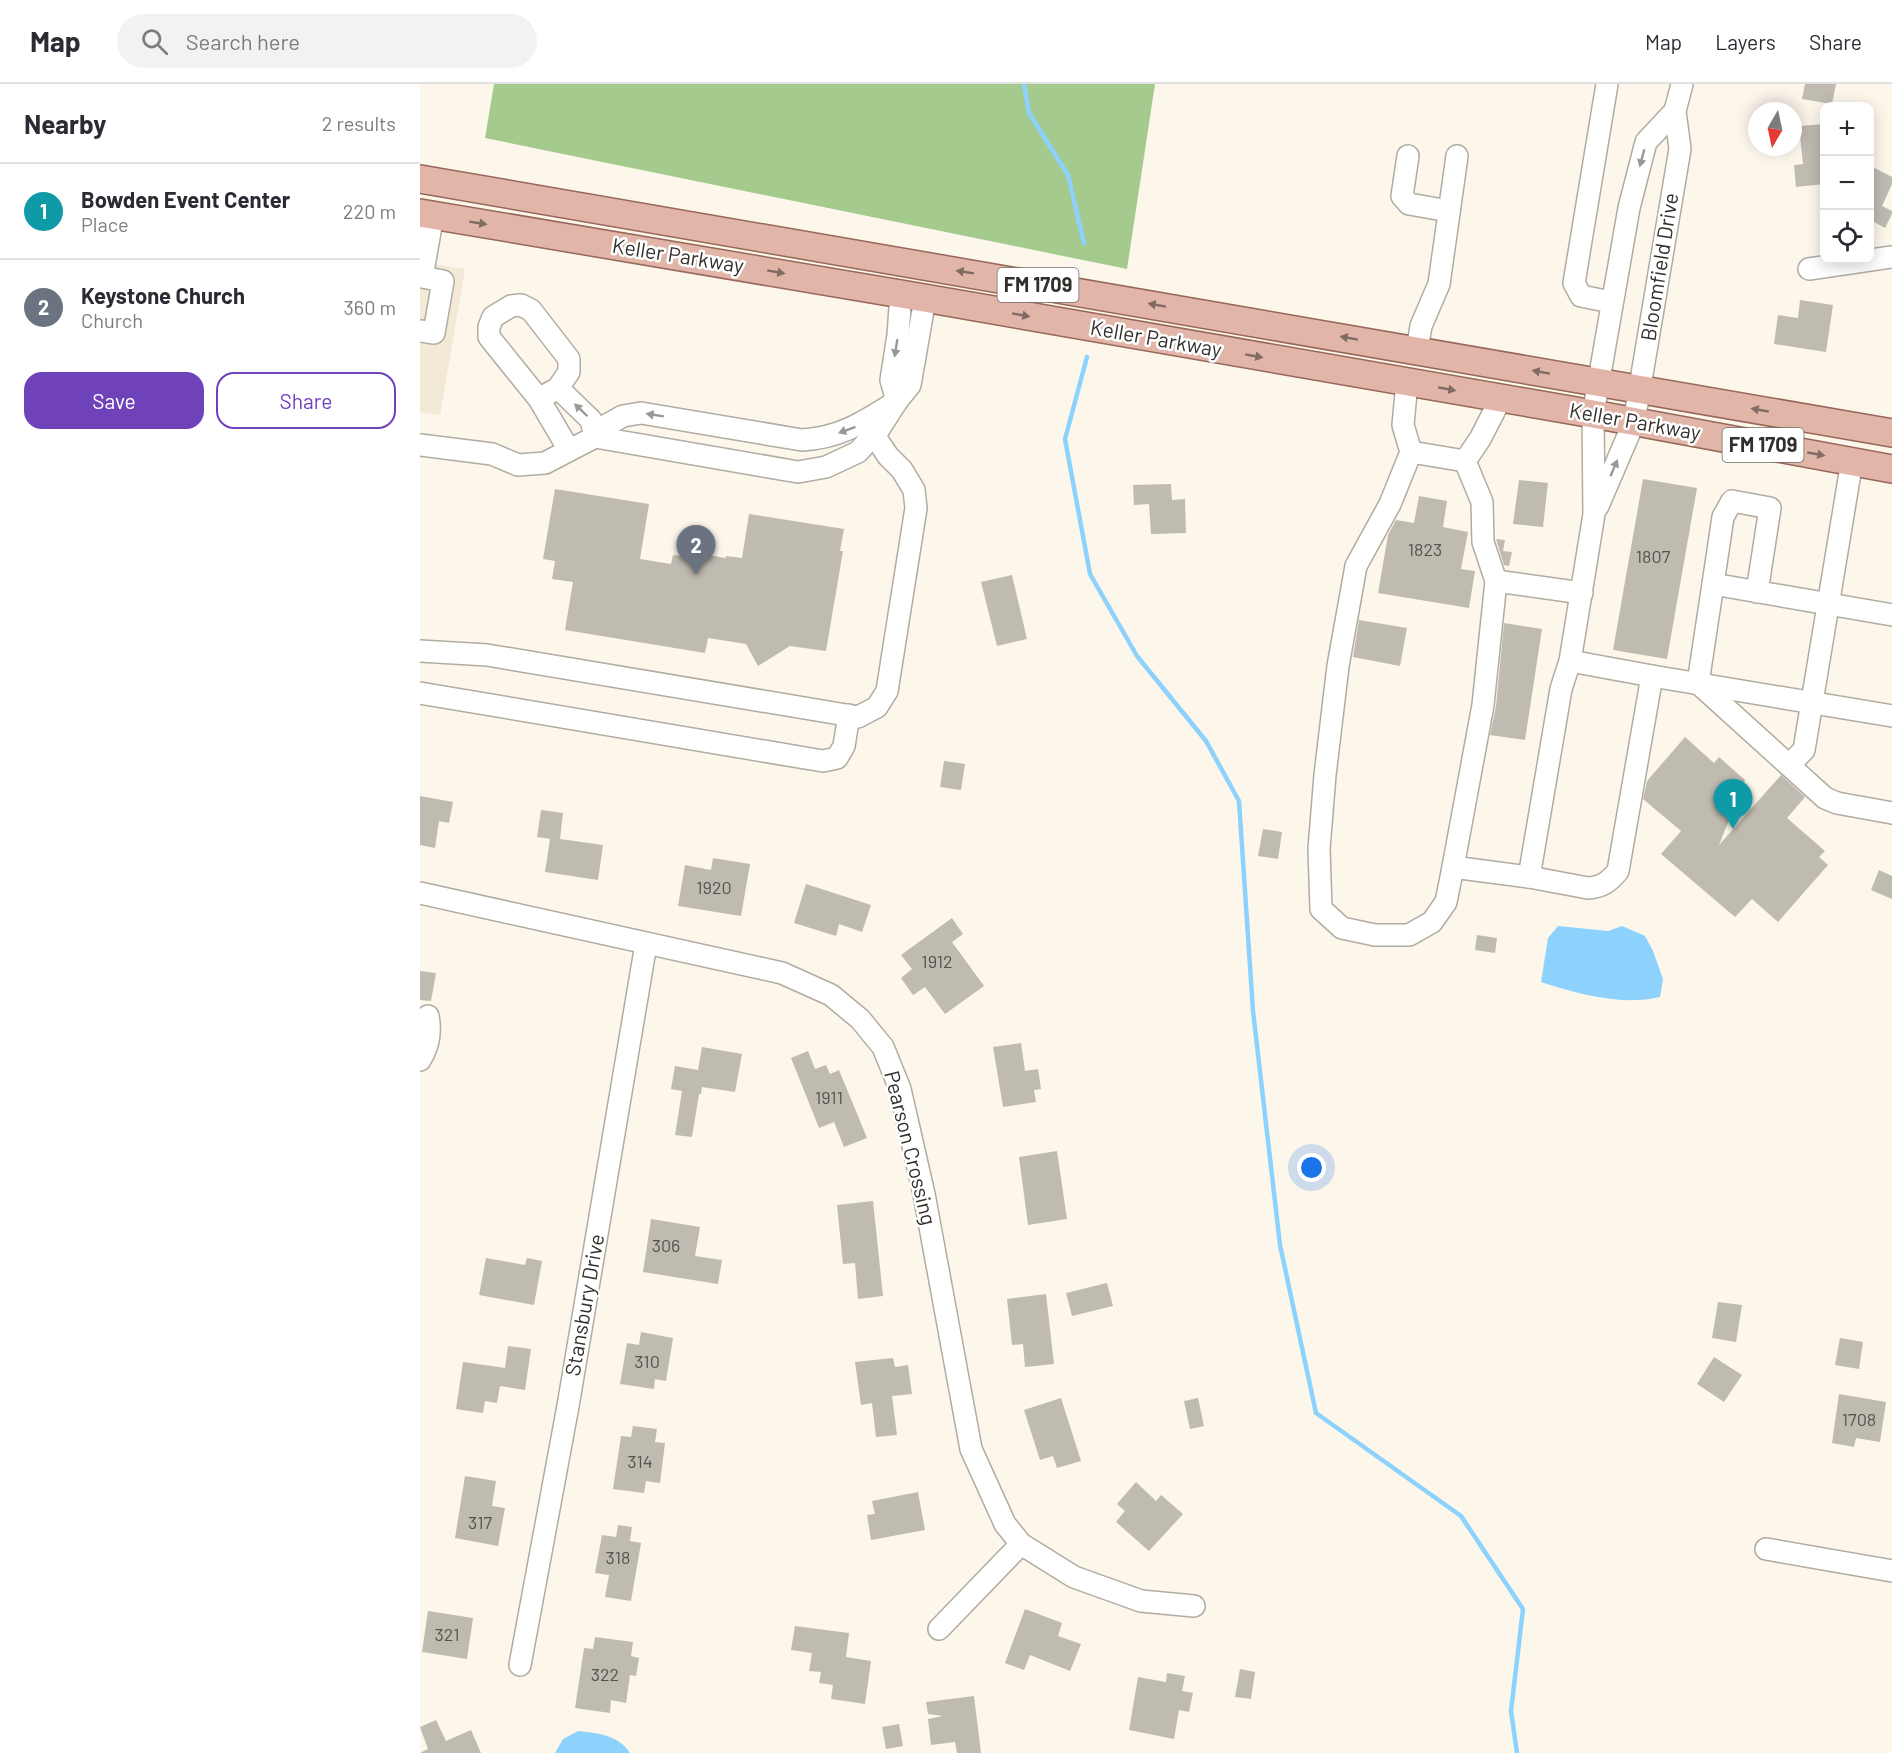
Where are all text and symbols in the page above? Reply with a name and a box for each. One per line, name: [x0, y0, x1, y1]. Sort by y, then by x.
search box: [117, 14, 537, 68]
text: Map: [30, 24, 81, 58]
icon: search: [138, 25, 171, 58]
text: Search here: [186, 28, 300, 54]
text: Map: [1645, 29, 1682, 54]
text: Layers: [1715, 29, 1776, 54]
text: Share: [1809, 29, 1862, 54]
north arrow: [1748, 102, 1802, 156]
map controls: [1820, 102, 1874, 264]
button: +: [1820, 102, 1874, 156]
text: Nearby: [24, 108, 106, 139]
text: 2 results: [322, 111, 396, 135]
one-way arrow: [1637, 149, 1646, 167]
button: −: [1820, 156, 1874, 210]
text: Bowden Event Center: [81, 186, 290, 212]
street label: Bloomfield Drive: [1634, 191, 1683, 343]
text: 1: [40, 199, 47, 223]
text: 220 m: [343, 199, 396, 223]
button: locate: [1820, 210, 1874, 264]
text: Place: [81, 212, 129, 236]
one-way arrow: [468, 218, 487, 227]
street label: Keller Parkway: [611, 232, 746, 277]
one-way arrow: [766, 268, 785, 277]
one-way arrow: [955, 268, 974, 277]
road number: FM 1709: [998, 268, 1078, 302]
text: Keystone Church: [81, 282, 245, 308]
text: 2: [38, 295, 49, 319]
text: 360 m: [344, 295, 396, 319]
one-way arrow: [1147, 300, 1166, 309]
text: Church: [81, 308, 143, 332]
one-way arrow: [1012, 311, 1031, 320]
street label: Keller Parkway: [1089, 314, 1224, 361]
one-way arrow: [1339, 334, 1358, 343]
one-way arrow: [891, 339, 900, 358]
one-way arrow: [1245, 351, 1264, 360]
one-way arrow: [1531, 367, 1550, 376]
button: Save: [24, 372, 204, 429]
button: Share: [216, 372, 396, 429]
one-way arrow: [1438, 385, 1457, 394]
street label: Keller Parkway: [1568, 397, 1703, 444]
one-way arrow: [573, 403, 588, 417]
one-way arrow: [1750, 405, 1769, 414]
one-way arrow: [645, 410, 664, 419]
one-way arrow: [837, 426, 855, 436]
road number: FM 1709: [1722, 428, 1804, 462]
one-way arrow: [1806, 450, 1825, 459]
one-way arrow: [1610, 459, 1619, 477]
pin: 2: [676, 526, 716, 575]
house number: 1823: [1408, 538, 1442, 560]
house number: 1807: [1636, 545, 1671, 567]
pin: 1: [1714, 780, 1752, 829]
house number: 1920: [696, 876, 732, 898]
house number: 1912: [921, 950, 953, 972]
street label: Pearson Crossing: [880, 1068, 943, 1227]
house number: 1911: [815, 1086, 843, 1108]
your location: [1297, 1153, 1326, 1182]
street label: Stansbury Drive: [559, 1232, 608, 1378]
house number: 306: [652, 1234, 680, 1256]
house number: 310: [634, 1350, 660, 1372]
house number: 1708: [1842, 1408, 1876, 1430]
house number: 314: [627, 1450, 653, 1472]
house number: 317: [468, 1511, 492, 1533]
house number: 318: [606, 1546, 630, 1568]
house number: 321: [435, 1623, 459, 1645]
house number: 322: [591, 1663, 619, 1685]

